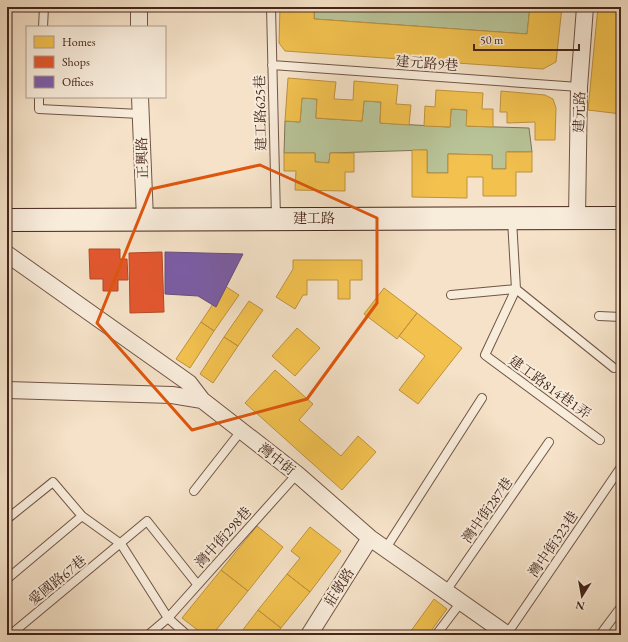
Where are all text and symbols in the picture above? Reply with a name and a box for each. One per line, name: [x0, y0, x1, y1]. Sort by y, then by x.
legend: [26, 26, 166, 98]
scale bar: [474, 26, 579, 52]
text: 50 m: [480, 32, 504, 48]
text: Homes: [62, 34, 96, 50]
street label: 建元路9巷: [395, 52, 459, 74]
text: Shops: [62, 54, 90, 70]
text: Offices: [62, 74, 94, 90]
street label: 建工路625巷: [250, 75, 270, 151]
street label: 建元路: [569, 91, 589, 133]
street label: 正興路: [132, 137, 152, 179]
street label: 建工路: [293, 209, 335, 227]
street label: 建工路814巷1弄: [506, 351, 594, 423]
street label: 灣中街: [255, 439, 299, 479]
street label: 灣中街287巷: [458, 474, 516, 546]
street label: 灣中街298巷: [191, 503, 255, 571]
street label: 灣中街323巷: [524, 507, 582, 581]
street label: 愛國路67巷: [24, 551, 90, 609]
street label: 莊敬路: [320, 564, 358, 610]
north arrow: [562, 576, 602, 616]
text: N: [574, 598, 586, 614]

